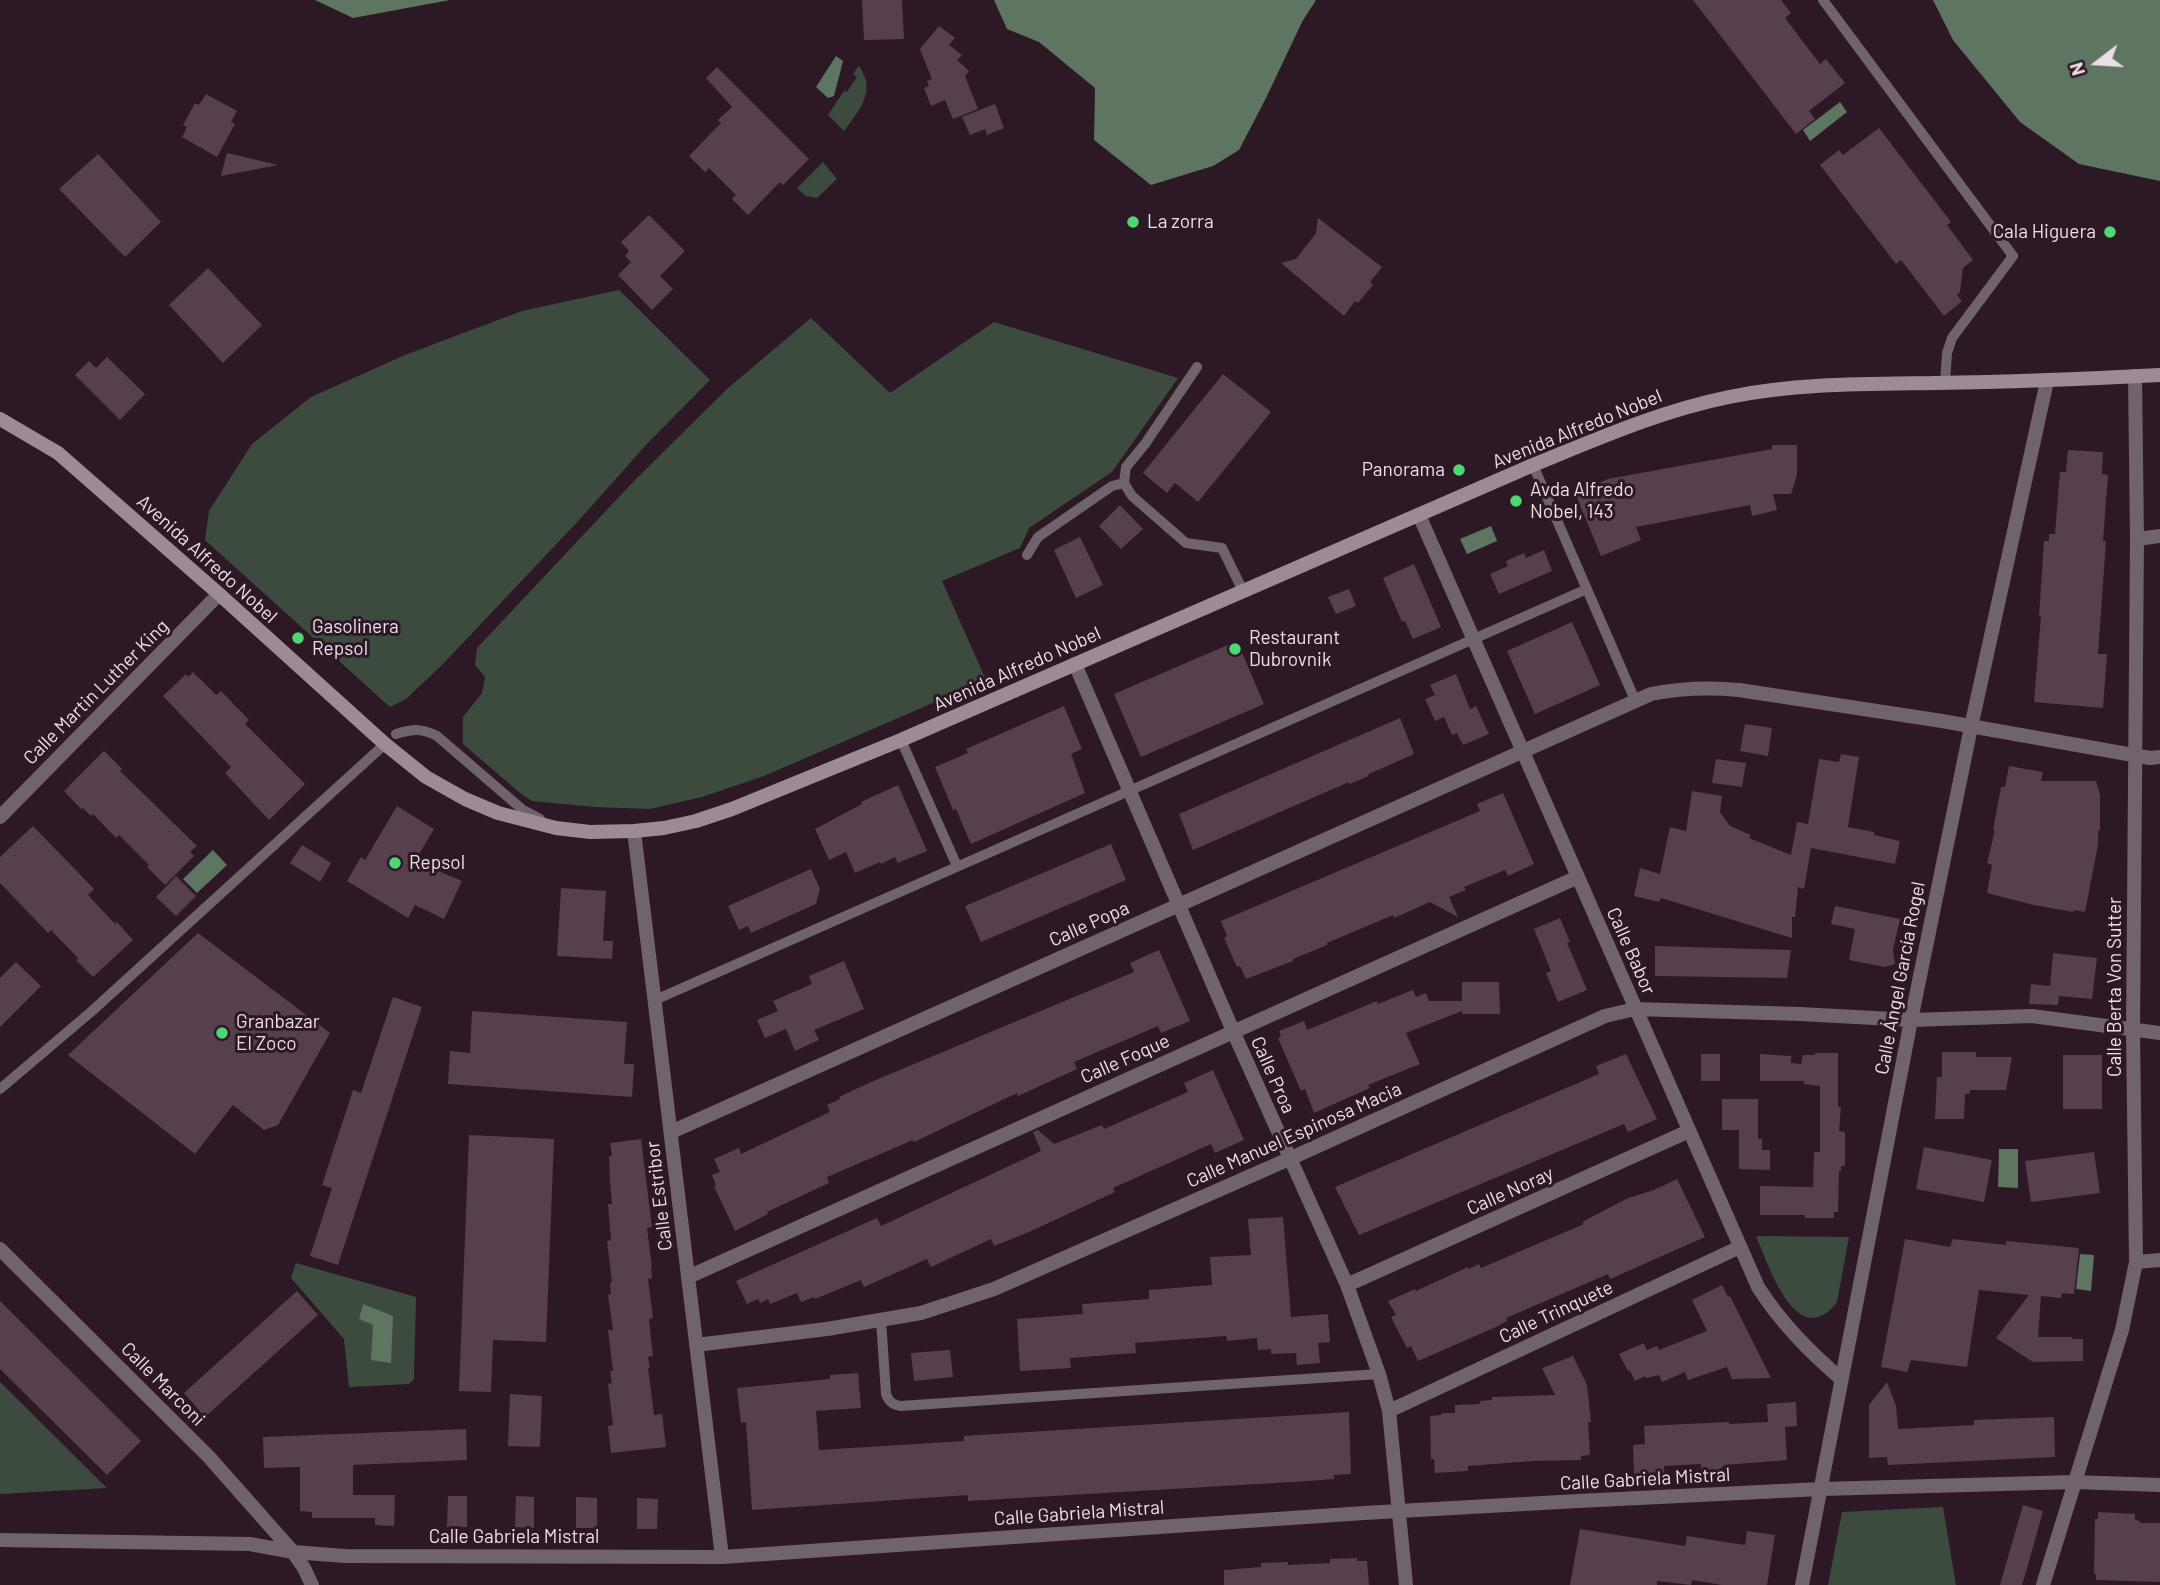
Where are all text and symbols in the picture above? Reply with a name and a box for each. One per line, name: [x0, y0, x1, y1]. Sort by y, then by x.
north arrow: [2062, 28, 2132, 98]
text: N: [2064, 60, 2089, 79]
place label: La zorra: [1147, 211, 1214, 233]
marker: La zorra: [1125, 214, 1141, 230]
place label: Cala Higuera: [1993, 221, 2096, 243]
marker: Cala Higuera: [2102, 224, 2118, 240]
street label: Avenida Alfredo Nobel: [1489, 385, 1665, 473]
place label: Panorama: [1362, 459, 1445, 481]
marker: Panorama: [1451, 462, 1467, 478]
place label: Avda Alfredo Nobel, 143: [1530, 479, 1634, 523]
street label: Avenida Alfredo Nobel: [132, 490, 282, 628]
marker: Avda Alfredo Nobel, 143: [1508, 493, 1524, 509]
street label: Calle Martin Luther King: [19, 615, 173, 769]
place label: Gasolinera Repsol: [312, 616, 399, 660]
street label: Avenida Alfredo Nobel: [930, 622, 1104, 716]
place label: Restaurant Dubrovnik: [1249, 627, 1340, 671]
marker: Gasolinera Repsol: [290, 630, 306, 646]
marker: Restaurant Dubrovnik: [1227, 641, 1243, 657]
place label: Repsol: [409, 852, 465, 874]
marker: Repsol: [387, 855, 403, 871]
street label: Calle Ángel García Rogel: [1870, 880, 1930, 1076]
street label: Calle Popa: [1045, 896, 1133, 952]
street label: Calle Berta Von Sutter: [2104, 897, 2126, 1077]
street label: Calle Babor: [1602, 904, 1660, 998]
place label: Granbazar El Zoco: [236, 1011, 320, 1055]
marker: Granbazar El Zoco: [214, 1025, 230, 1041]
street label: Calle Foque: [1077, 1029, 1173, 1089]
street label: Calle Proa: [1246, 1033, 1300, 1117]
street label: Calle Manuel Espinosa Macia: [1183, 1077, 1405, 1193]
street label: Calle Estribor: [641, 1140, 677, 1252]
street label: Calle Noray: [1463, 1162, 1557, 1220]
street label: Calle Trinquete: [1495, 1276, 1617, 1348]
street label: Calle Marconi: [116, 1337, 210, 1431]
street label: Calle Gabriela Mistral: [1559, 1463, 1731, 1495]
street label: Calle Gabriela Mistral: [993, 1496, 1165, 1530]
street label: Calle Gabriela Mistral: [429, 1526, 599, 1548]

